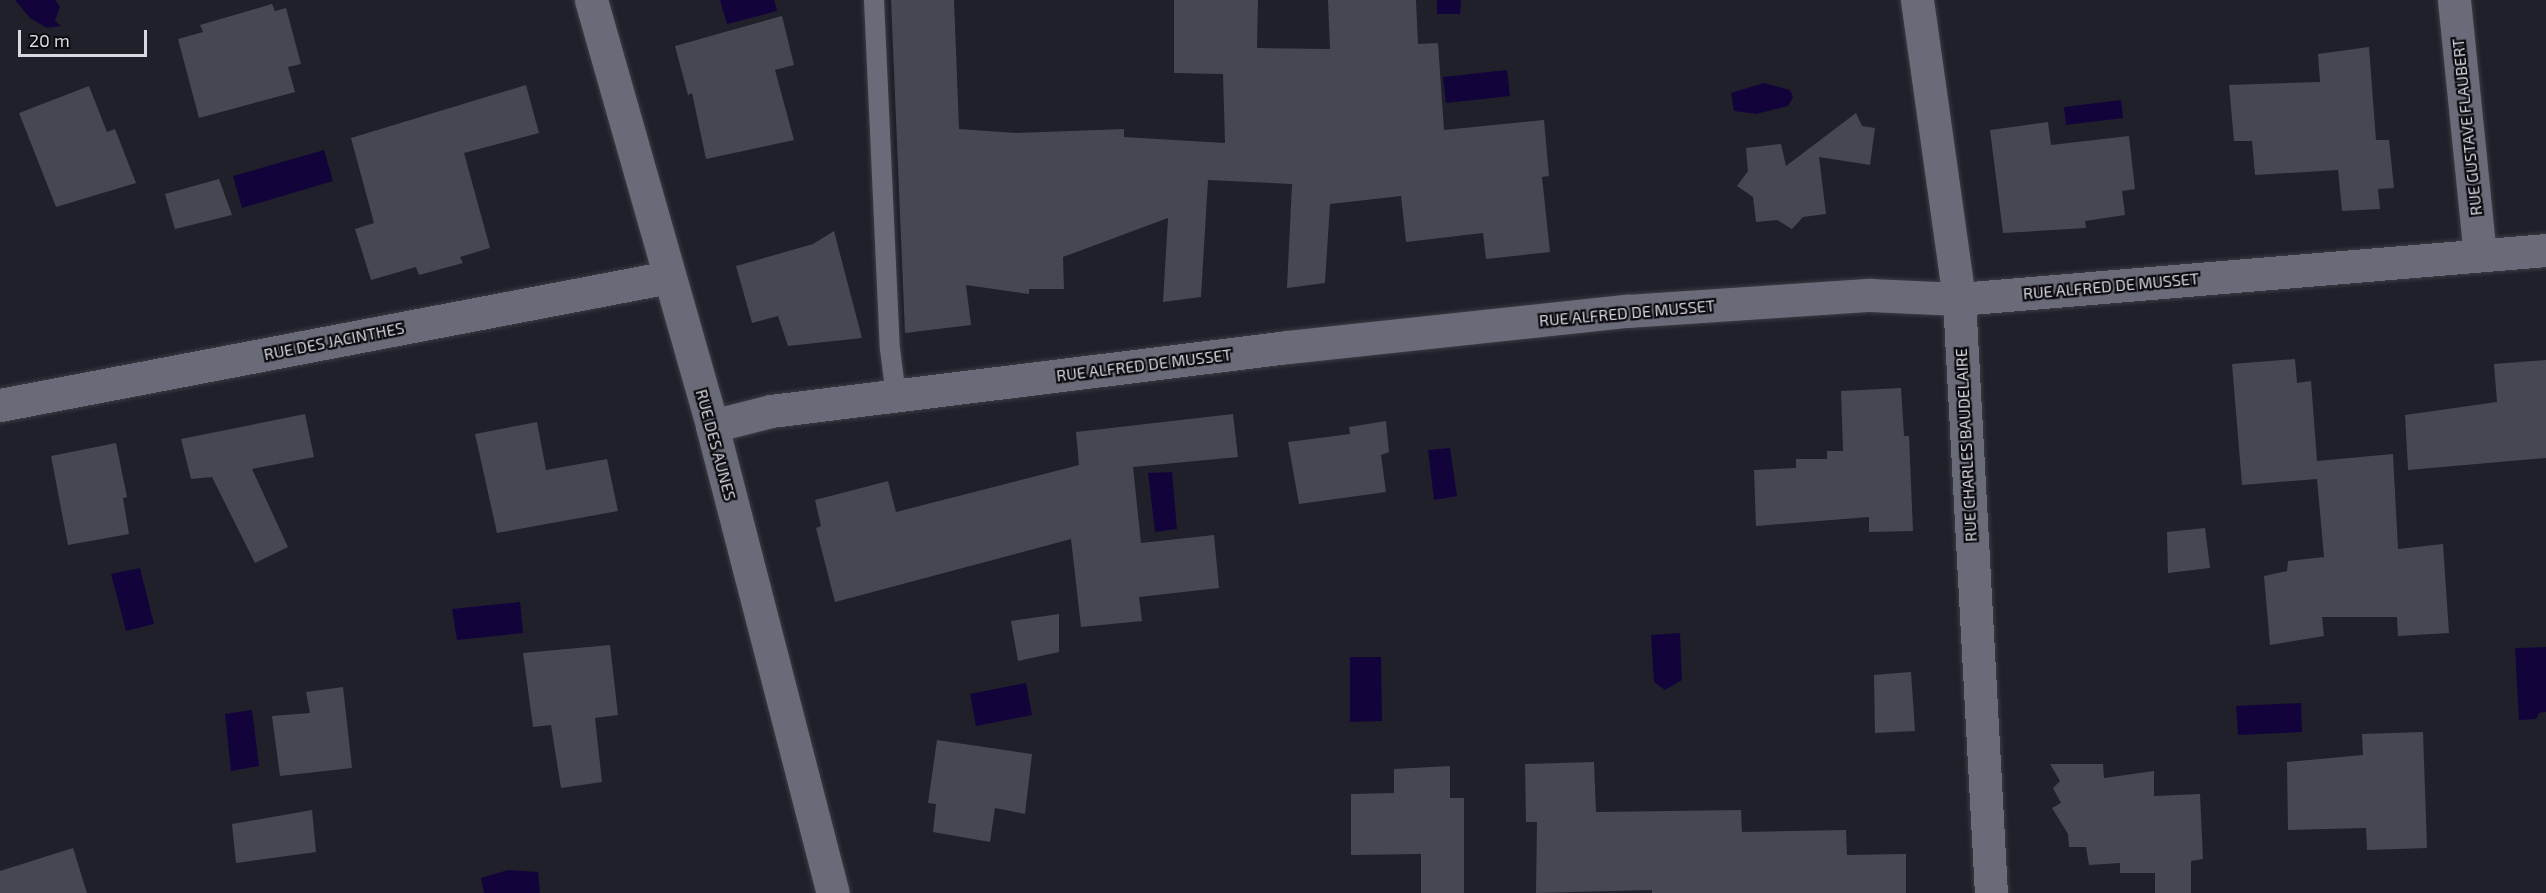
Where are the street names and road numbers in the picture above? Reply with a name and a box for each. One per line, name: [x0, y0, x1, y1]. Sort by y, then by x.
street label: RUE GUSTAVE FLAUBERT: [2448, 37, 2486, 217]
street label: RUE ALFRED DE MUSSET: [2022, 269, 2200, 303]
street label: RUE ALFRED DE MUSSET: [1538, 296, 1716, 330]
street label: RUE DES JACINTHES: [262, 318, 406, 364]
street label: RUE ALFRED DE MUSSET: [1055, 345, 1233, 385]
street label: RUE CHARLES BAUDELAIRE: [1951, 348, 1981, 542]
street label: RUE DES AUNES: [692, 387, 740, 503]

